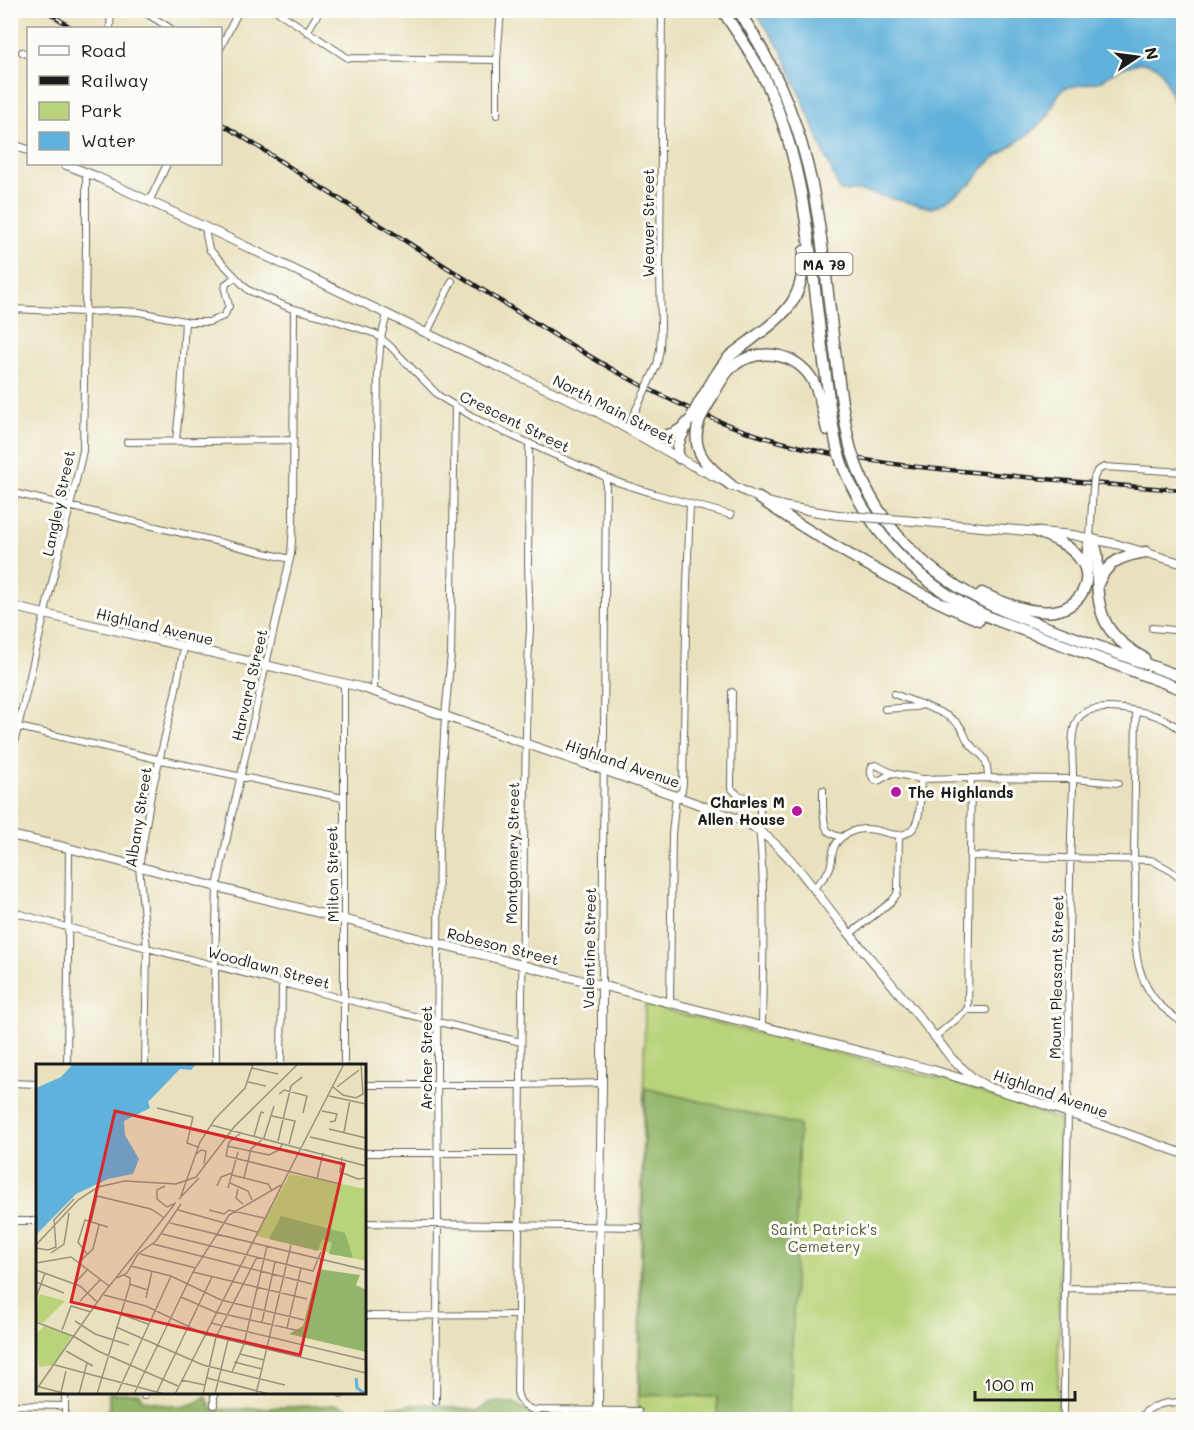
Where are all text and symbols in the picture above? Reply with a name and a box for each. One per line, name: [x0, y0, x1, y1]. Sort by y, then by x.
legend: [27, 27, 222, 165]
north arrow: [1107, 27, 1167, 87]
text: Road: [81, 38, 126, 62]
text: N: [1141, 45, 1164, 62]
text: Railway: [81, 68, 148, 92]
text: Park: [81, 98, 122, 122]
text: Water: [81, 128, 136, 152]
street label: Weaver Street: [638, 168, 658, 278]
road number: MA 79: [796, 253, 852, 275]
street label: North Main Street: [550, 370, 678, 448]
street label: Crescent Street: [457, 386, 573, 456]
street label: Langley Street: [37, 448, 79, 558]
street label: Highland Avenue: [94, 603, 216, 649]
street label: Harvard Street: [226, 627, 272, 743]
street label: Highland Avenue: [563, 734, 683, 792]
street label: Albany Street: [120, 765, 156, 869]
street label: Montgomery Street: [501, 782, 523, 924]
place label: The Highlands: [908, 782, 1014, 802]
marker: The Highlands: [889, 785, 903, 799]
place label: Charles M Allen House: [697, 792, 785, 829]
marker: Charles M Allen House: [790, 804, 804, 818]
street label: Milton Street: [321, 825, 343, 923]
street label: Valentine Street: [578, 887, 600, 1009]
street label: Mount Pleasant Street: [1045, 895, 1067, 1059]
street label: Robeson Street: [445, 922, 561, 970]
street label: Woodlawn Street: [206, 941, 332, 993]
street label: Archer Street: [416, 1006, 436, 1110]
inset map: [36, 1064, 366, 1394]
street label: Highland Avenue: [991, 1064, 1111, 1122]
park label: Saint Patrick's Cemetery: [771, 1219, 877, 1256]
scale bar: [975, 1364, 1076, 1402]
text: 100 m: [984, 1372, 1034, 1396]

